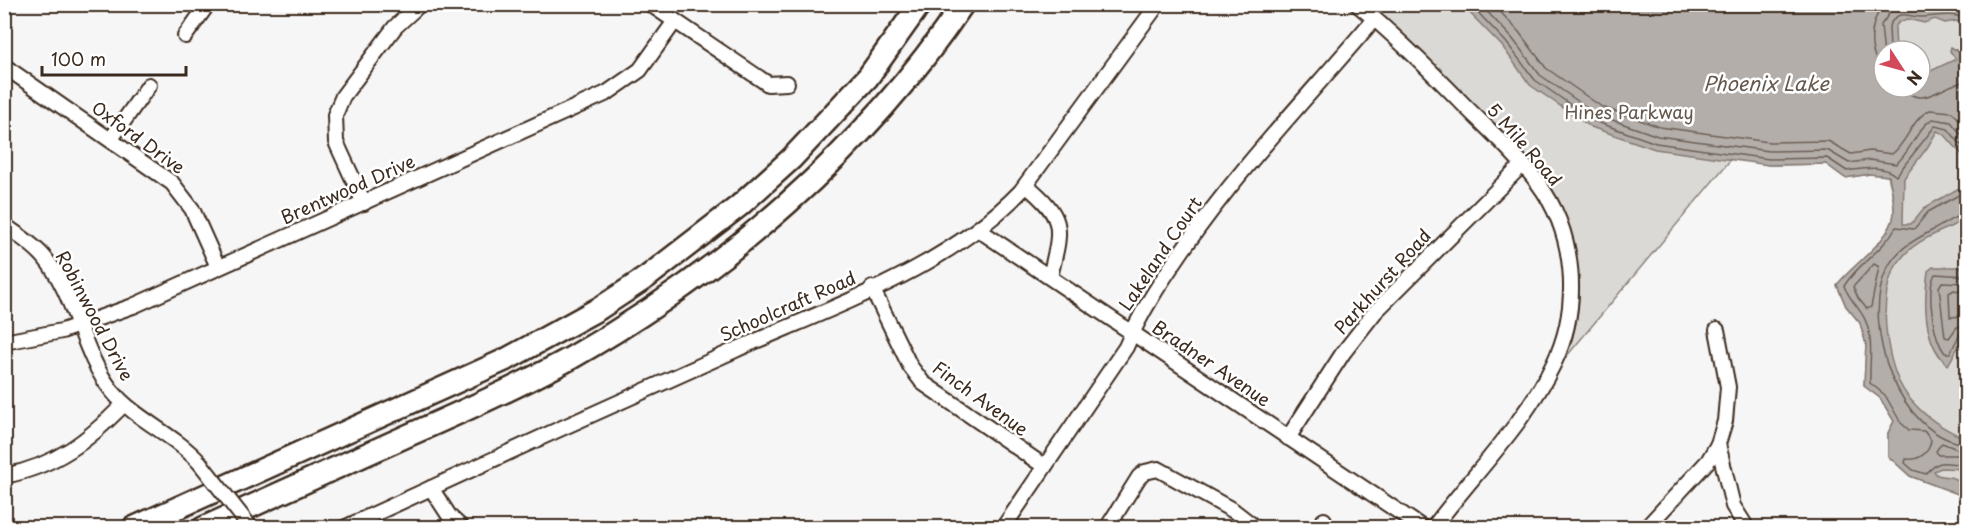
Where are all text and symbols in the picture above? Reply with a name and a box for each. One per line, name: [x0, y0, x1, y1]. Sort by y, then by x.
scale bar: [42, 39, 186, 77]
north arrow: [1872, 39, 1932, 99]
text: 100 m: [51, 45, 106, 72]
text: N: [1902, 66, 1928, 91]
water label: Phoenix Lake: [1703, 68, 1830, 98]
street label: Oxford Drive: [87, 94, 191, 180]
street label: 5 Mile Road: [1481, 96, 1569, 192]
park label: Hines Parkway: [1564, 98, 1694, 125]
street label: Brentwood Drive: [276, 147, 419, 230]
street label: Lakeland Court: [1112, 191, 1208, 316]
street label: Parkhurst Road: [1327, 222, 1437, 340]
street label: Robinwood Drive: [50, 245, 141, 385]
street label: Schoolcraft Road: [715, 263, 860, 348]
street label: Bradner Avenue: [1147, 313, 1277, 413]
street label: Finch Avenue: [927, 354, 1034, 442]

